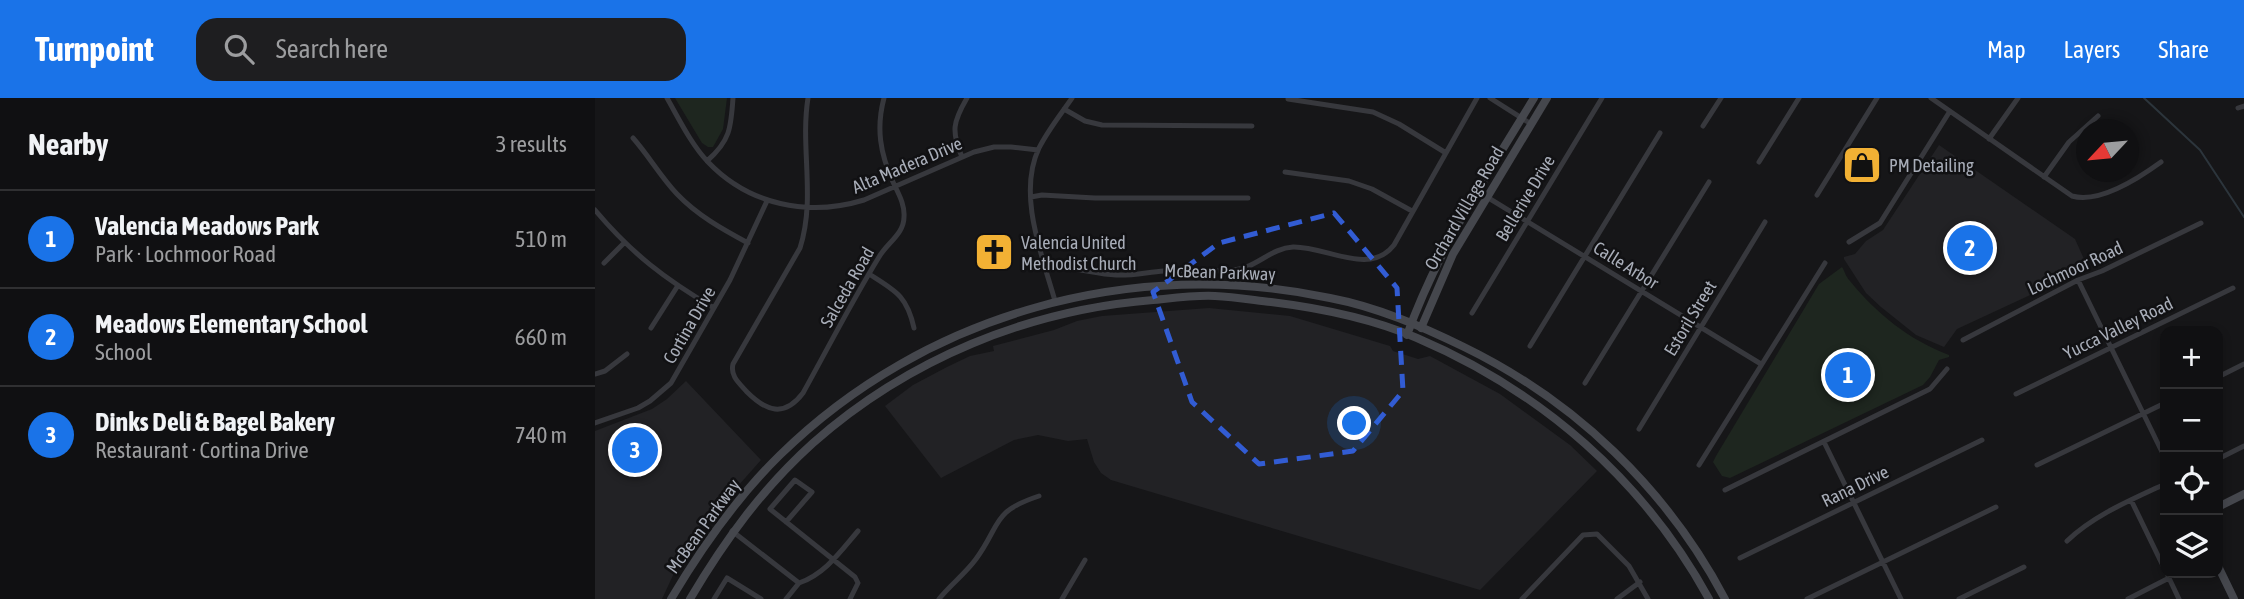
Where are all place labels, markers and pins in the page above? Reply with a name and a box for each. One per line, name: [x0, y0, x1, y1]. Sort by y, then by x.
shop icon: PM Detailing: [1841, 144, 1883, 186]
place label: PM Detailing: [1889, 155, 1974, 176]
pin: 2: [1947, 222, 1993, 274]
church icon: Valencia United Methodist Church: [973, 231, 1015, 273]
place label: Valencia United Methodist Church: [1021, 232, 1137, 274]
pin: 1: [1825, 349, 1871, 401]
pin: 3: [612, 424, 658, 476]

